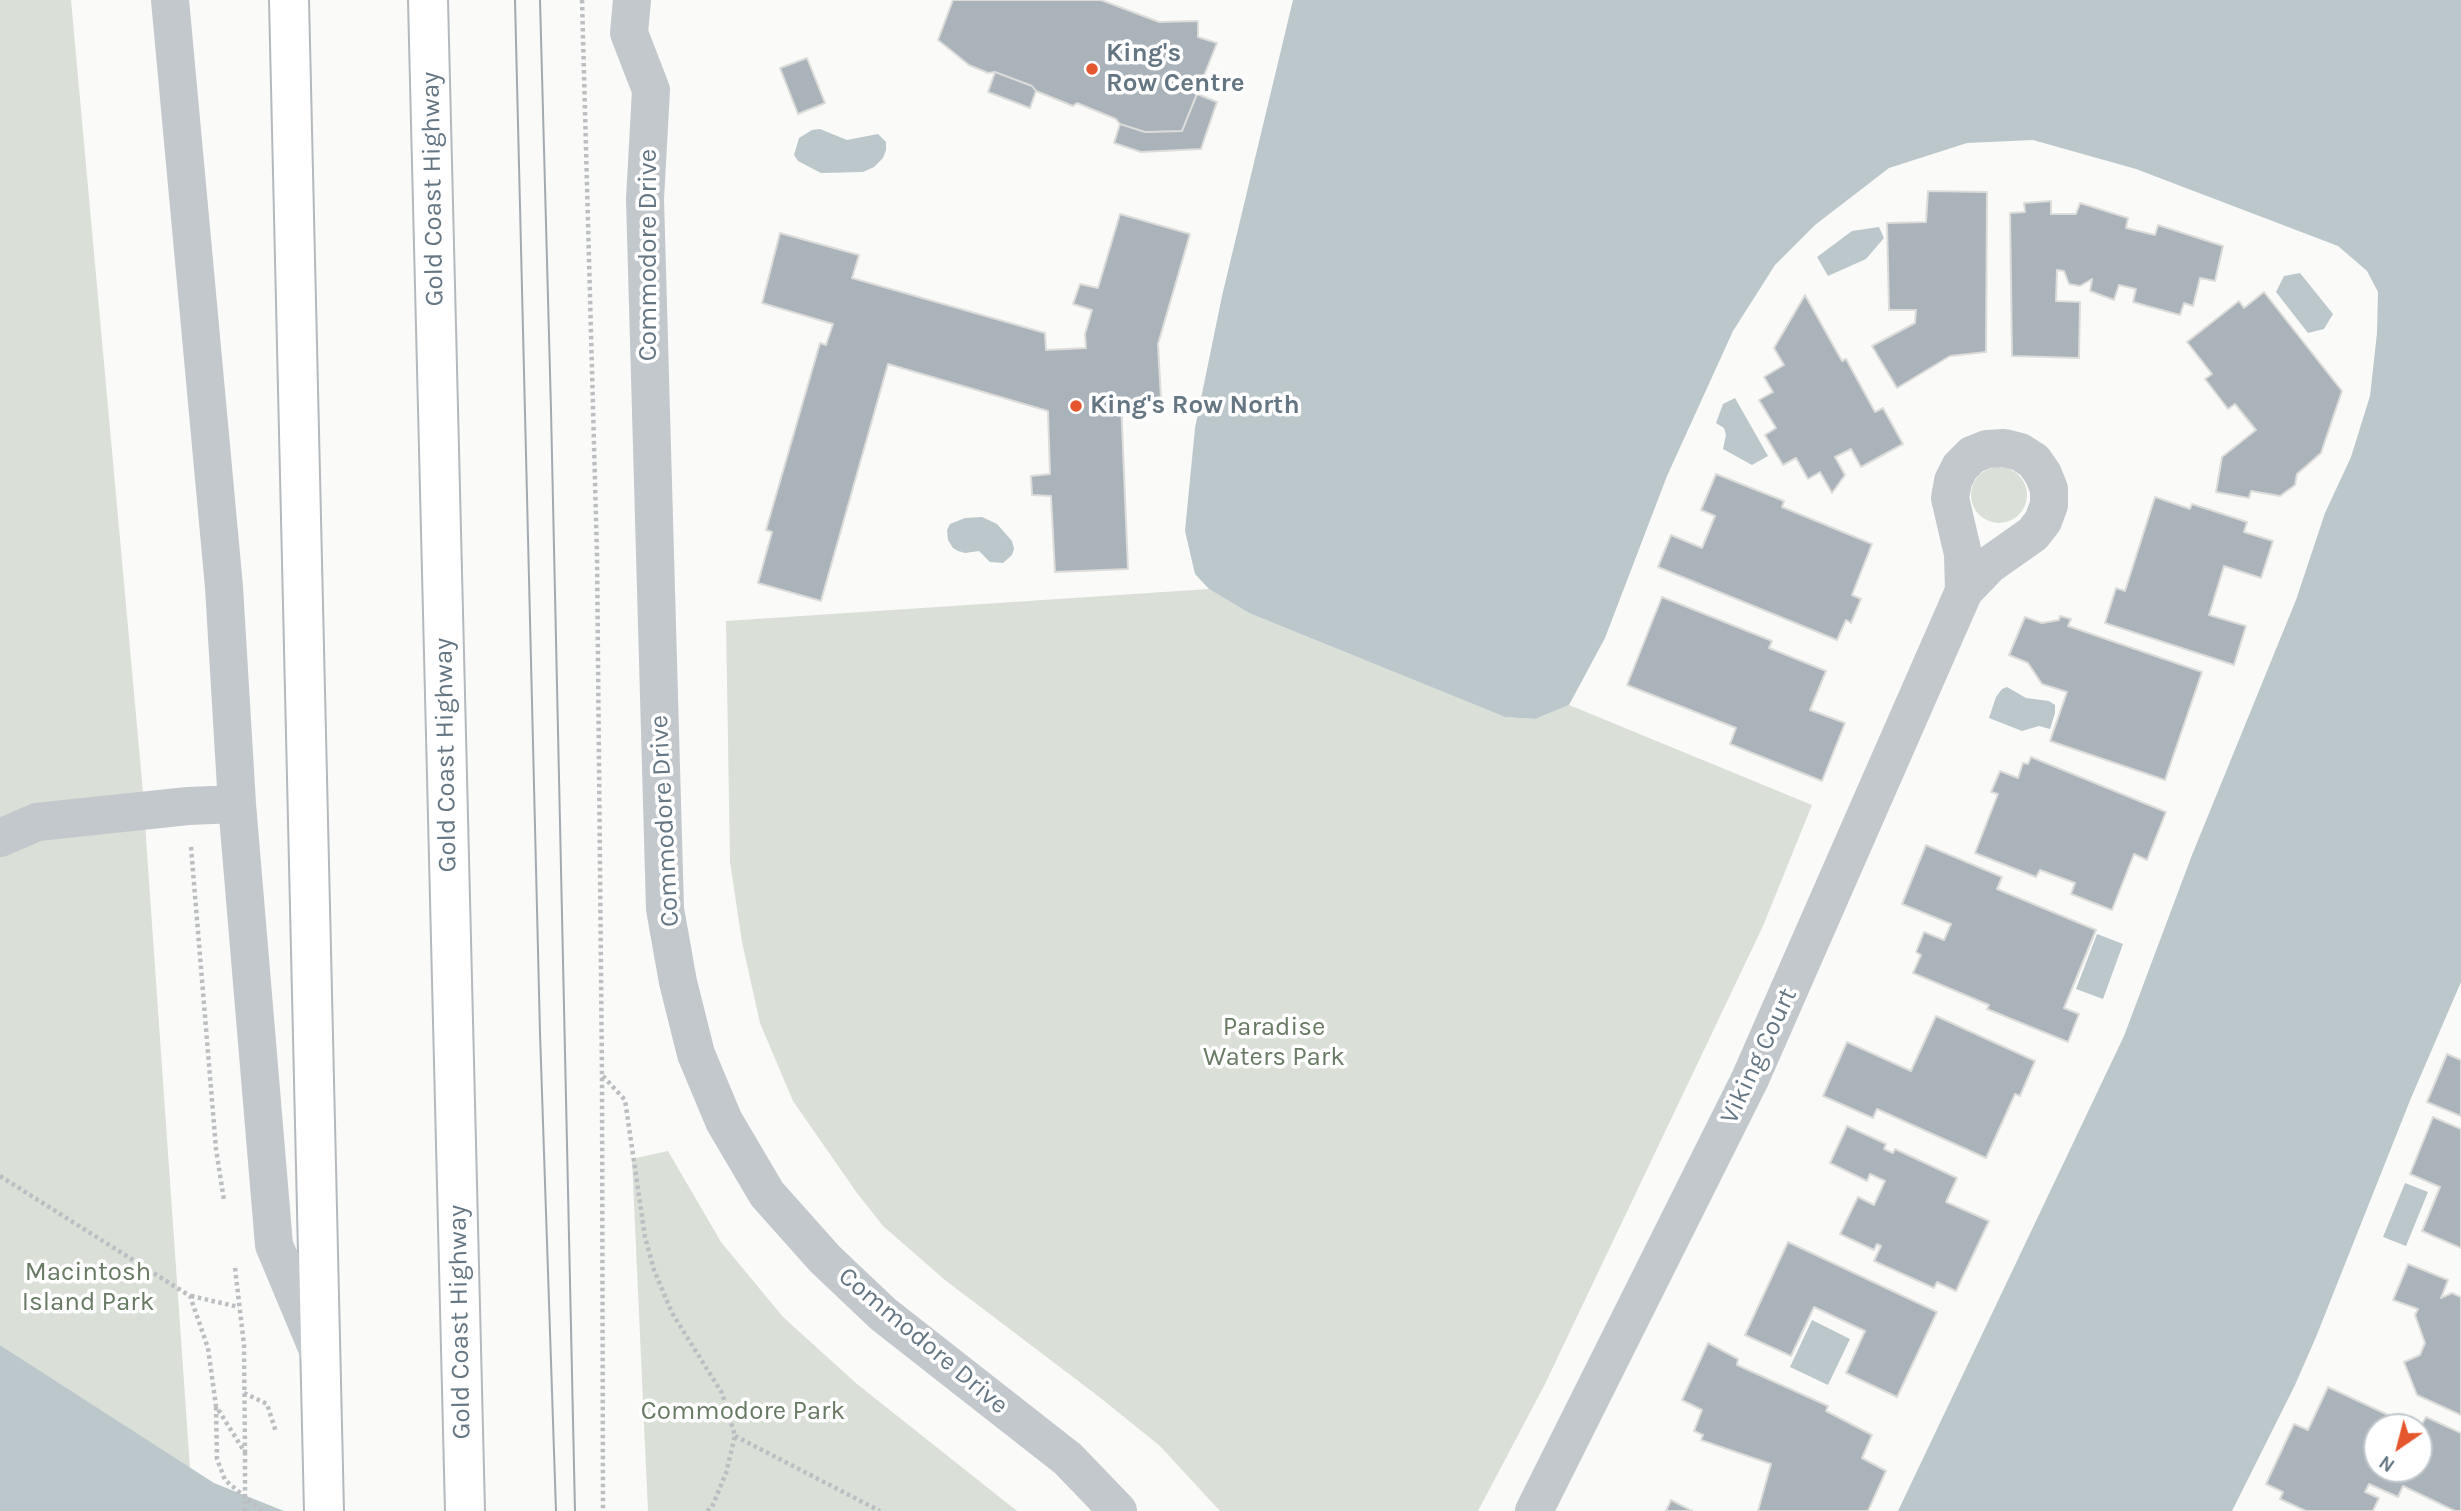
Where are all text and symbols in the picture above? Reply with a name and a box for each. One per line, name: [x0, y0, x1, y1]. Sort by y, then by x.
place label: King's Row Centre: [1106, 38, 1244, 100]
marker: King's Row Centre: [1084, 61, 1100, 77]
street label: Gold Coast Highway: [415, 71, 451, 307]
street label: Commodore Drive: [633, 149, 665, 361]
place label: King's Row North: [1090, 390, 1300, 422]
marker: King's Row North: [1068, 398, 1084, 414]
street label: Gold Coast Highway: [428, 637, 464, 873]
street label: Commodore Drive: [644, 714, 686, 928]
street label: Viking Court: [1714, 983, 1804, 1129]
park label: Paradise Waters Park: [1203, 1012, 1345, 1074]
street label: Gold Coast Highway: [442, 1204, 478, 1440]
park label: Macintosh Island Park: [22, 1257, 154, 1318]
street label: Commodore Drive: [832, 1261, 1014, 1421]
park label: Commodore Park: [641, 1396, 845, 1428]
north arrow: [2363, 1413, 2433, 1483]
text: N: [2375, 1451, 2399, 1476]

